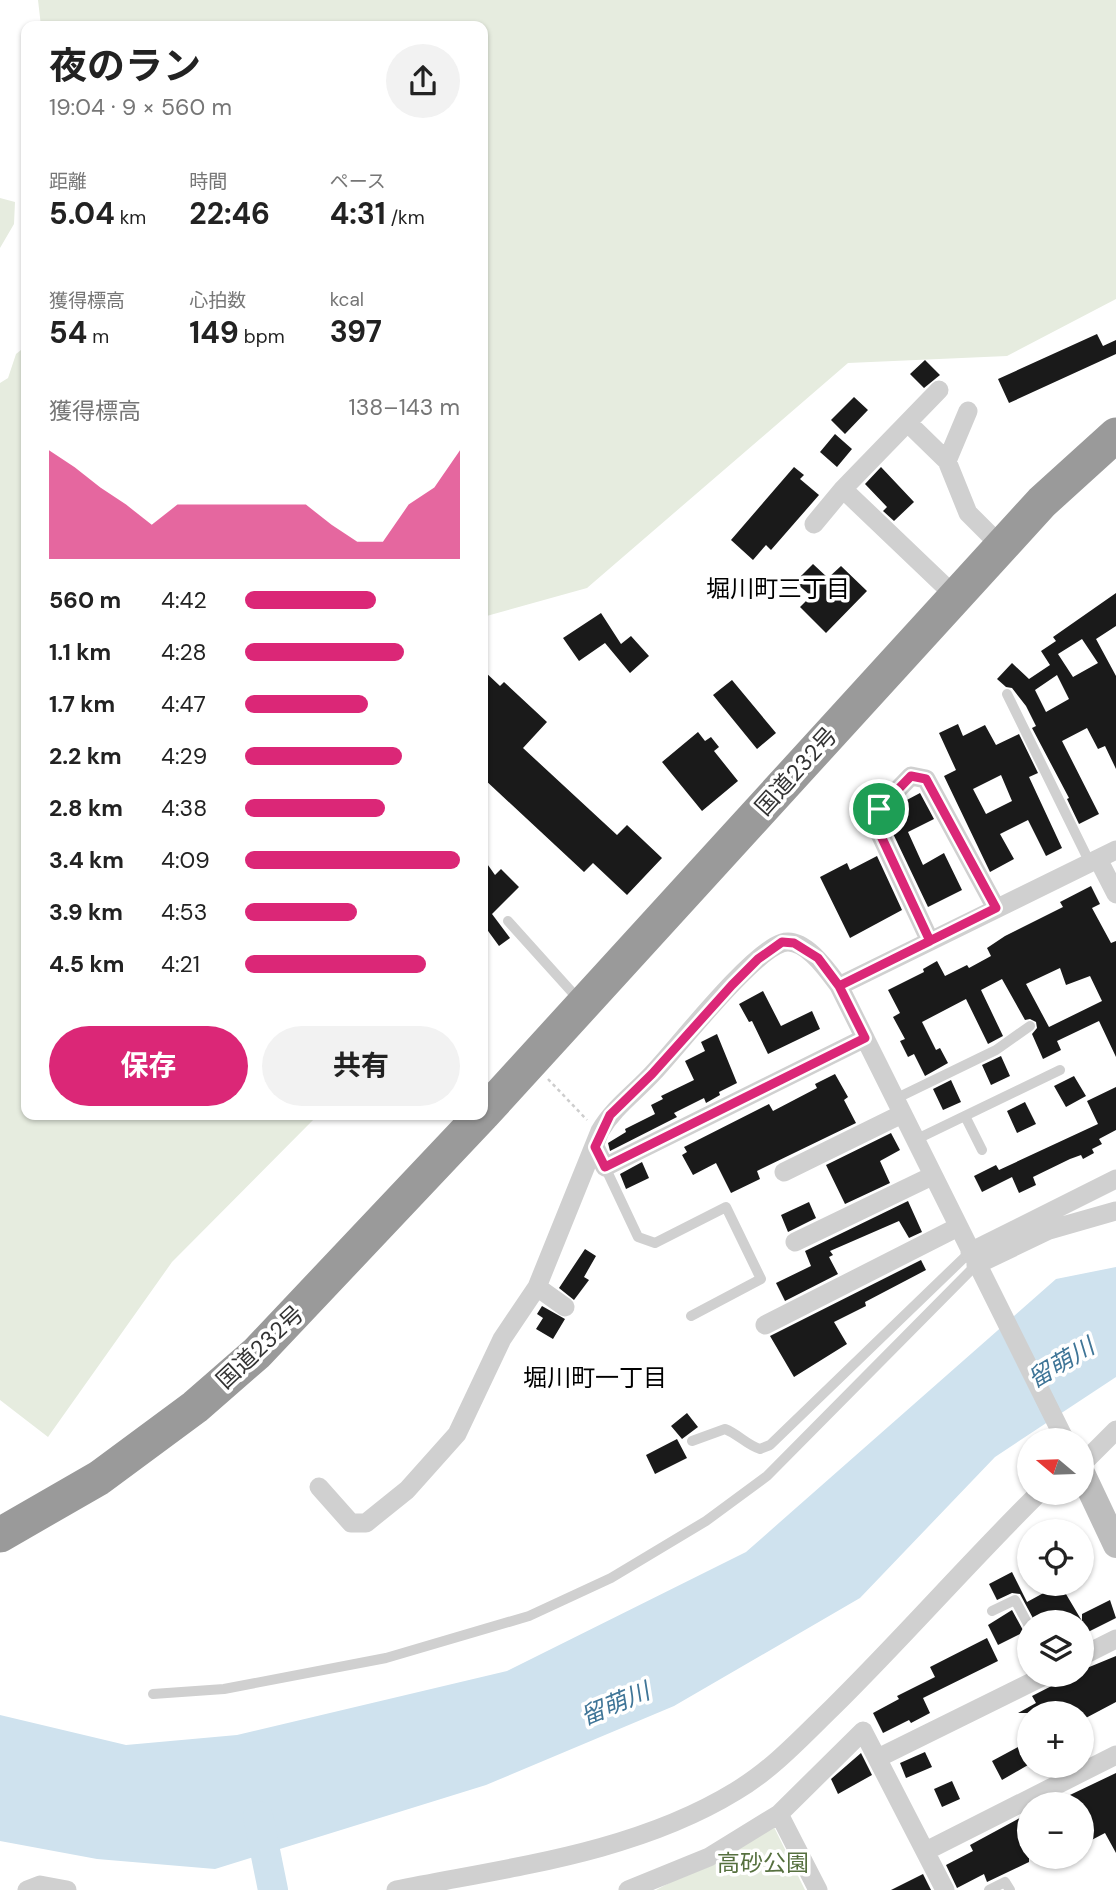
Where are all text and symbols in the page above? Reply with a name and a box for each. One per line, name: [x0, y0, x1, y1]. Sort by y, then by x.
text: 夜のラン: [49, 41, 201, 91]
button: share: [386, 44, 460, 118]
text: 19:04 · 9 × 560 m: [49, 92, 232, 122]
text: 距離: [49, 169, 87, 194]
text: 時間: [189, 169, 227, 194]
text: ペース: [330, 169, 386, 194]
text: 5.04: [49, 194, 115, 233]
text: 22:46: [189, 194, 270, 233]
text: 4:31: [330, 194, 386, 233]
text: km: [115, 205, 146, 230]
text: /km: [386, 205, 425, 230]
text: kcal: [330, 287, 364, 312]
text: 獲得標高: [49, 288, 125, 313]
text: 心拍数: [189, 288, 246, 313]
text: 397: [330, 312, 382, 351]
text: 54: [49, 313, 87, 352]
text: 149: [189, 313, 239, 352]
text: m: [87, 324, 109, 349]
text: bpm: [239, 324, 285, 349]
text: 138–143 m: [349, 392, 460, 422]
text: 獲得標高: [49, 396, 141, 426]
district label: 堀川町三丁目: [706, 573, 850, 604]
text: 560 m: [49, 585, 121, 615]
text: 4:42: [161, 585, 207, 615]
text: 1.1 km: [49, 637, 111, 667]
text: 4:28: [161, 637, 206, 667]
text: 1.7 km: [49, 689, 115, 719]
text: 4:47: [161, 689, 206, 719]
street label: 国道232号: [748, 720, 844, 822]
text: 2.2 km: [49, 741, 122, 771]
text: 4:29: [161, 741, 207, 771]
pin: [849, 779, 909, 839]
icon: arrive: [860, 790, 898, 828]
text: 2.8 km: [49, 793, 123, 823]
text: 4:38: [161, 793, 207, 823]
text: 3.4 km: [49, 845, 124, 875]
text: 4:09: [161, 845, 210, 875]
text: 3.9 km: [49, 897, 123, 927]
text: 4:53: [161, 897, 207, 927]
text: 4.5 km: [49, 949, 124, 979]
text: 4:21: [161, 949, 200, 979]
button: 保存: [49, 1026, 248, 1106]
button: 共有: [262, 1026, 460, 1106]
street label: 国道232号: [210, 1299, 310, 1395]
water label: 留萌川: [1022, 1329, 1102, 1394]
district label: 堀川町一丁目: [523, 1362, 667, 1393]
north arrow: [1017, 1428, 1094, 1505]
map controls: [1017, 1428, 1094, 1869]
button: locate: [1017, 1519, 1094, 1596]
button: layers: [1017, 1610, 1094, 1687]
water label: 留萌川: [576, 1674, 657, 1732]
button: +: [1017, 1701, 1094, 1778]
button: −: [1017, 1792, 1094, 1869]
park label: 高砂公園: [717, 1848, 809, 1878]

